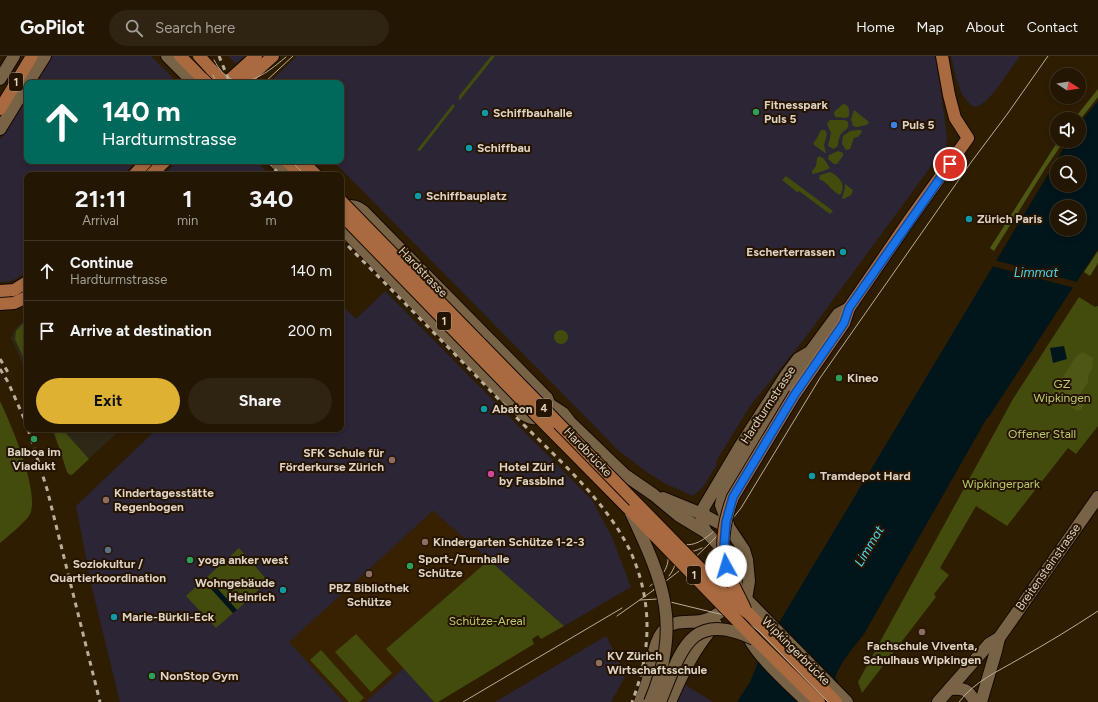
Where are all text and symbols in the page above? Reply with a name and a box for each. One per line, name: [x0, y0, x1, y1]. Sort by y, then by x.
search box: [109, 10, 389, 46]
text: GoPilot: [20, 16, 85, 39]
icon: search: [123, 17, 145, 39]
text: Search here: [155, 19, 235, 37]
text: Home: [856, 19, 895, 36]
text: Map: [917, 19, 944, 36]
text: About: [966, 19, 1005, 36]
text: Contact: [1027, 19, 1078, 36]
north arrow: [1050, 68, 1086, 104]
map controls: [1050, 68, 1086, 236]
road number: 1: [9, 73, 23, 91]
text: 140 m: [102, 94, 181, 128]
icon: ahead: [36, 96, 88, 148]
place label: Fitnesspark Puls 5: [764, 98, 828, 126]
place label: Schiffbauhalle: [493, 106, 573, 120]
marker: Fitnesspark Puls 5: [751, 107, 761, 117]
marker: Schiffbauhalle: [480, 108, 490, 118]
button: sound: [1050, 112, 1086, 148]
place label: Puls 5: [902, 118, 934, 132]
marker: Puls 5: [889, 120, 899, 130]
text: Hardturmstrasse: [102, 128, 237, 150]
place label: Schiffbau: [477, 141, 531, 155]
marker: Schiffbau: [464, 143, 474, 153]
pin: [933, 147, 967, 181]
icon: arrive: [939, 153, 961, 175]
button: search: [1050, 156, 1086, 192]
text: 21:11: [75, 184, 126, 213]
text: 1: [183, 184, 193, 213]
text: 340: [249, 184, 293, 213]
place label: Schiffbauplatz: [426, 189, 507, 203]
marker: Schiffbauplatz: [413, 191, 423, 201]
button: layers: [1050, 200, 1086, 236]
place label: Zürich Paris: [977, 212, 1043, 226]
text: Arrival: [82, 213, 119, 228]
text: min: [177, 213, 198, 228]
text: m: [266, 213, 277, 228]
marker: Zürich Paris: [964, 214, 974, 224]
street label: Hardstrasse: [396, 244, 451, 300]
place label: Escherterrassen: [746, 245, 835, 259]
marker: Escherterrassen: [838, 247, 848, 257]
text: Continue: [70, 254, 133, 272]
icon: ahead: [36, 260, 58, 282]
text: 140 m: [290, 262, 332, 280]
water label: Limmat: [1014, 265, 1059, 280]
text: Hardturmstrasse: [70, 272, 167, 287]
road number: 1: [437, 312, 451, 330]
icon: arrive: [36, 320, 58, 342]
text: Arrive at destination: [70, 322, 211, 340]
text: 200 m: [288, 322, 332, 340]
street label: Hardturmstrasse: [738, 363, 799, 446]
place label: Kineo: [847, 371, 879, 385]
marker: Kineo: [834, 373, 844, 383]
park label: GZ Wipkingen: [1034, 377, 1091, 405]
button: Exit: [36, 378, 180, 424]
button: Share: [188, 378, 332, 424]
road number: 4: [536, 399, 552, 417]
place label: Abaton: [492, 402, 533, 416]
marker: Abaton: [479, 404, 489, 414]
street label: Hardbrücke: [561, 425, 615, 480]
park label: Offener Stall: [1008, 427, 1076, 441]
marker: Balboa im Viadukt: [29, 434, 39, 444]
place label: Balboa im Viadukt: [7, 445, 61, 473]
place label: SFK Schule für Förderkurse Zürich: [279, 446, 384, 474]
marker: SFK Schule für Förderkurse Zürich: [387, 455, 397, 465]
place label: Hotel Züri by Fassbind: [499, 460, 564, 488]
marker: Hotel Züri by Fassbind: [486, 469, 496, 479]
place label: Tramdepot Hard: [820, 469, 911, 483]
marker: Tramdepot Hard: [807, 471, 817, 481]
park label: Wipkingerpark: [962, 477, 1040, 491]
place label: Kindertagesstätte Regenbogen: [114, 486, 214, 514]
marker: Kindertagesstätte Regenbogen: [101, 495, 111, 505]
street label: Breitensteinstrasse: [1013, 521, 1083, 613]
water label: Limmat: [851, 522, 887, 569]
place label: Kindergarten Schütze 1-2-3: [433, 535, 585, 549]
marker: Kindergarten Schütze 1-2-3: [420, 537, 430, 547]
marker: Soziokultur / Quartierkoordination: [103, 545, 113, 555]
position arrow: [705, 545, 747, 587]
place label: Sport-/Turnhalle Schütze: [418, 552, 510, 580]
place label: yoga anker west: [198, 553, 289, 567]
marker: yoga anker west: [185, 555, 195, 565]
place label: Soziokultur / Quartierkoordination: [50, 557, 166, 585]
marker: Sport-/Turnhalle Schütze: [405, 561, 415, 571]
road number: 1: [687, 566, 701, 584]
marker: PBZ Bibliothek Schütze: [364, 569, 374, 579]
place label: Wohngebäude Heinrich: [195, 576, 275, 604]
place label: PBZ Bibliothek Schütze: [329, 581, 410, 609]
marker: Wohngebäude Heinrich: [278, 585, 288, 595]
place label: Marie-Bürkli-Eck: [122, 610, 215, 624]
marker: Marie-Bürkli-Eck: [109, 612, 119, 622]
park label: Schütze-Areal: [449, 614, 525, 628]
street label: Wipkingerbrücke: [759, 614, 833, 688]
marker: Fachschule Viventa, Schulhaus Wipkingen: [917, 627, 927, 637]
place label: Fachschule Viventa, Schulhaus Wipkingen: [863, 639, 981, 667]
place label: KV Zürich Wirtschaftsschule: [607, 649, 708, 677]
marker: KV Zürich Wirtschaftsschule: [594, 658, 604, 668]
place label: NonStop Gym: [160, 669, 238, 683]
marker: NonStop Gym: [147, 671, 157, 681]

